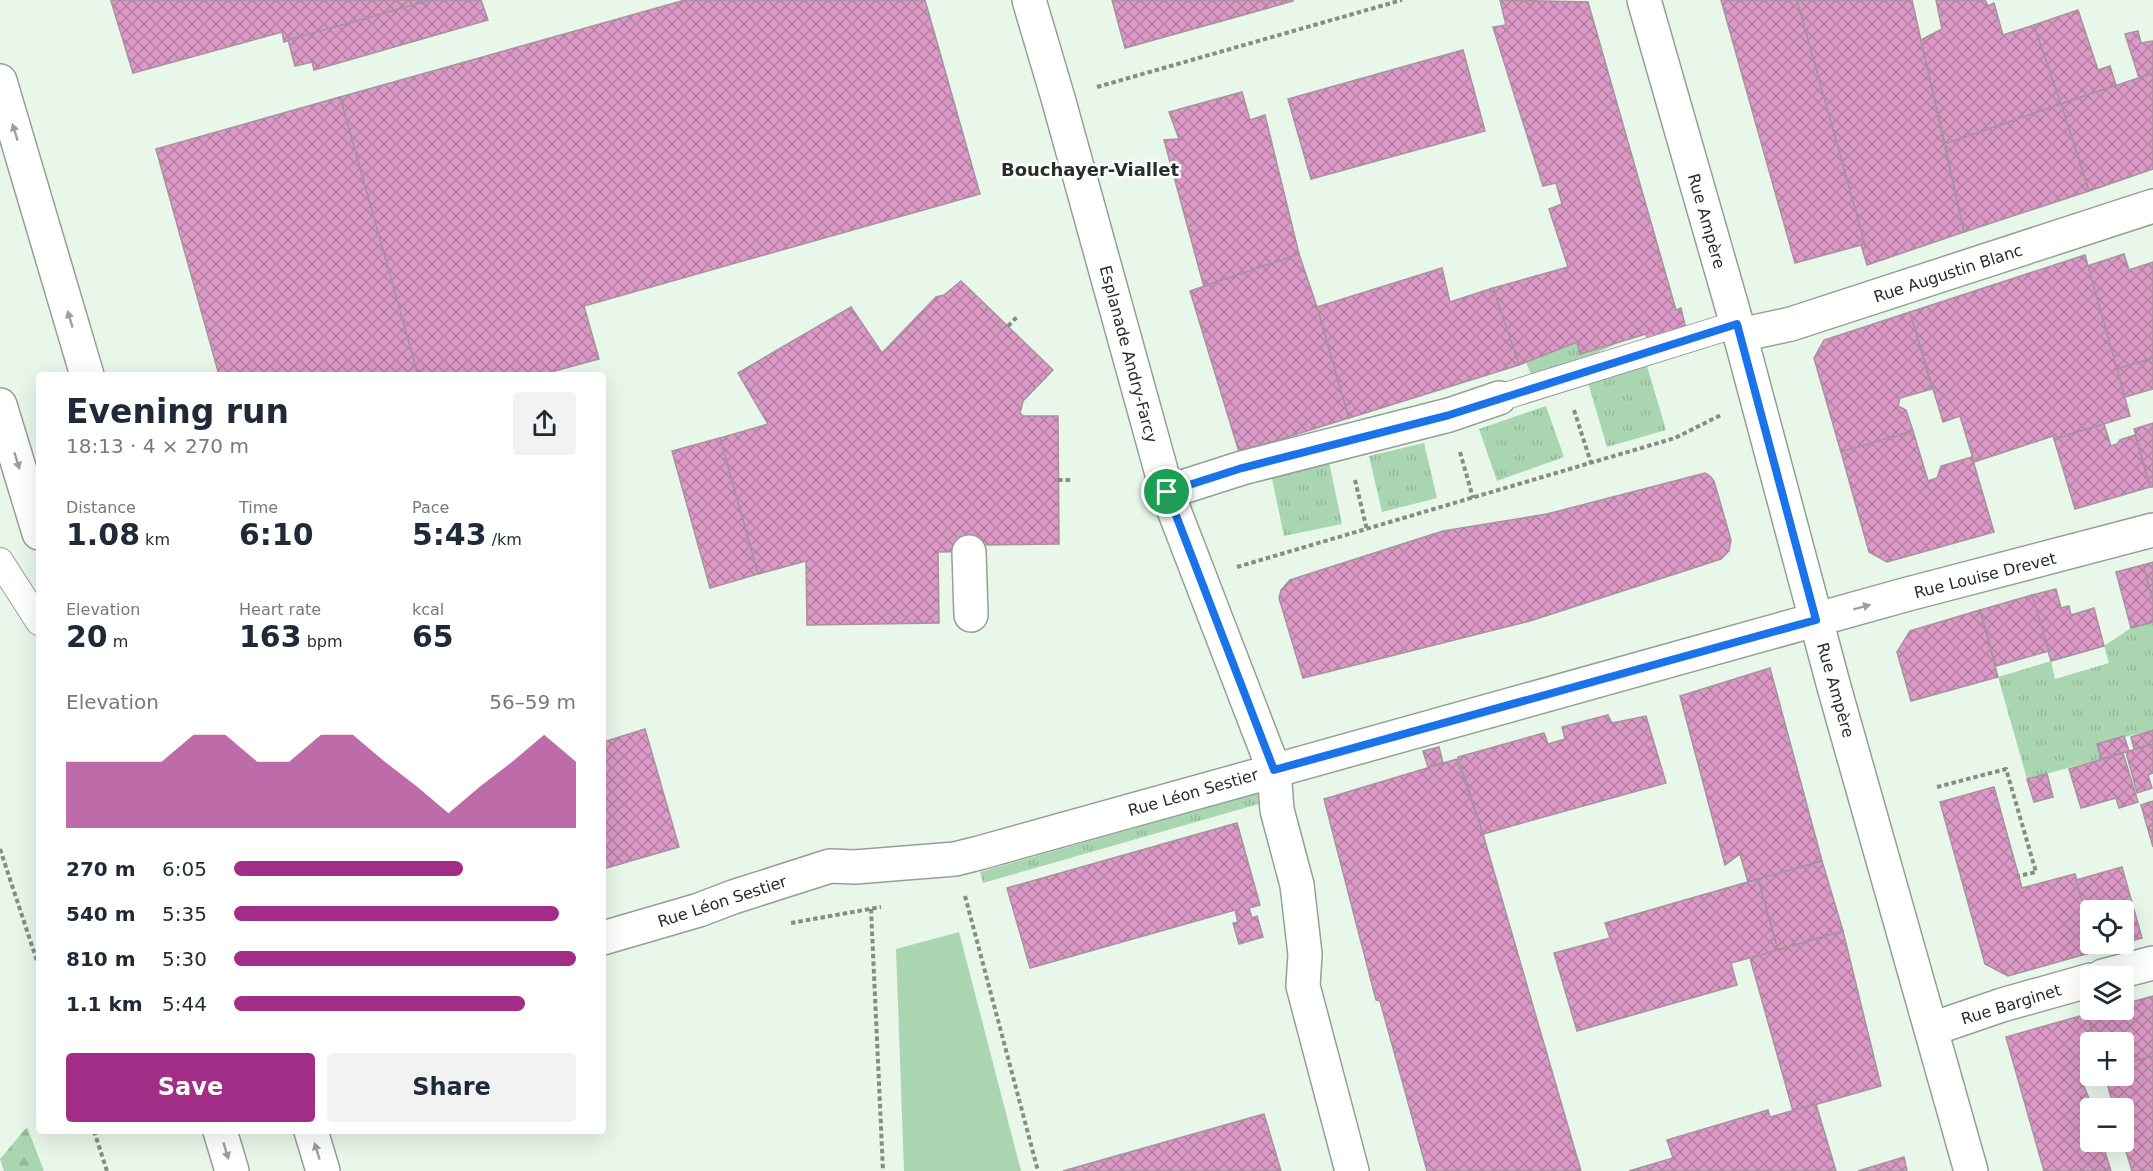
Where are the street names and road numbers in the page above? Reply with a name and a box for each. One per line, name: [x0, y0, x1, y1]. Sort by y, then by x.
street label: Rue Ampère: [1684, 171, 1729, 271]
street label: Rue Augustin Blanc: [1871, 240, 2025, 307]
street label: Esplanade Andry-Farcy: [1096, 263, 1161, 445]
street label: Rue Louise Drevet: [1912, 549, 2058, 602]
street label: Rue Ampère: [1813, 640, 1858, 740]
street label: Rue Léon Sestier: [1126, 765, 1261, 820]
street label: Rue Léon Sestier: [655, 872, 789, 931]
street label: Rue Barginet: [1959, 980, 2063, 1029]

